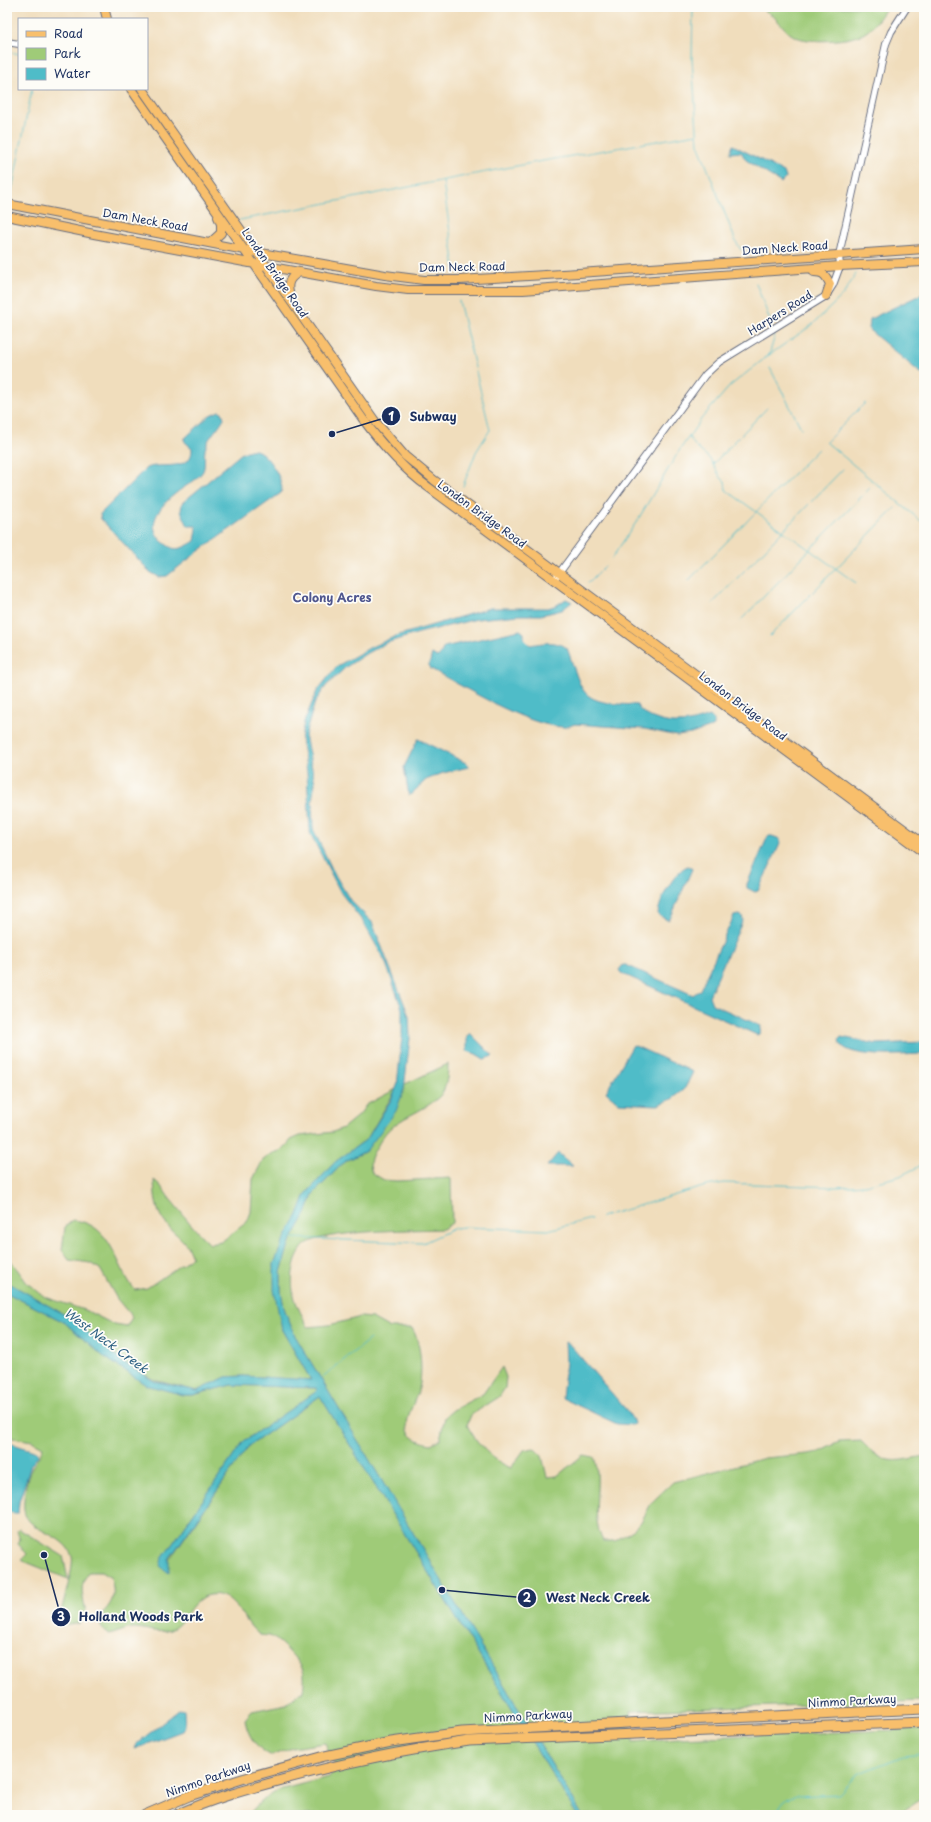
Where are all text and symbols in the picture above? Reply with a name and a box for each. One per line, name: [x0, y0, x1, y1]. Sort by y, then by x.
legend: [18, 18, 148, 90]
text: Road: [54, 24, 83, 42]
text: Park: [54, 44, 81, 62]
text: Water: [54, 64, 91, 82]
street label: Dam Neck Road: [101, 204, 189, 235]
street label: London Bridge Road: [238, 224, 313, 321]
street label: Dam Neck Road: [741, 236, 829, 259]
street label: Dam Neck Road: [419, 257, 505, 276]
street label: Harpers Road: [744, 286, 816, 339]
callout: Subway: [381, 404, 464, 428]
text: 1: [388, 407, 394, 425]
text: Subway: [410, 407, 457, 425]
street label: London Bridge Road: [434, 476, 530, 552]
district label: Colony Acres: [293, 588, 372, 606]
street label: London Bridge Road: [696, 667, 791, 744]
water label: West Neck Creek: [61, 1303, 153, 1377]
callout: West Neck Creek: [517, 1586, 658, 1610]
text: 2: [523, 1588, 532, 1606]
text: West Neck Creek: [546, 1588, 650, 1606]
callout: Holland Woods Park: [51, 1605, 211, 1629]
text: 3: [57, 1607, 65, 1625]
text: Holland Woods Park: [79, 1607, 203, 1625]
street label: Nimmo Parkway: [807, 1690, 897, 1711]
street label: Nimmo Parkway: [483, 1705, 573, 1726]
street label: Nimmo Parkway: [163, 1756, 253, 1801]

